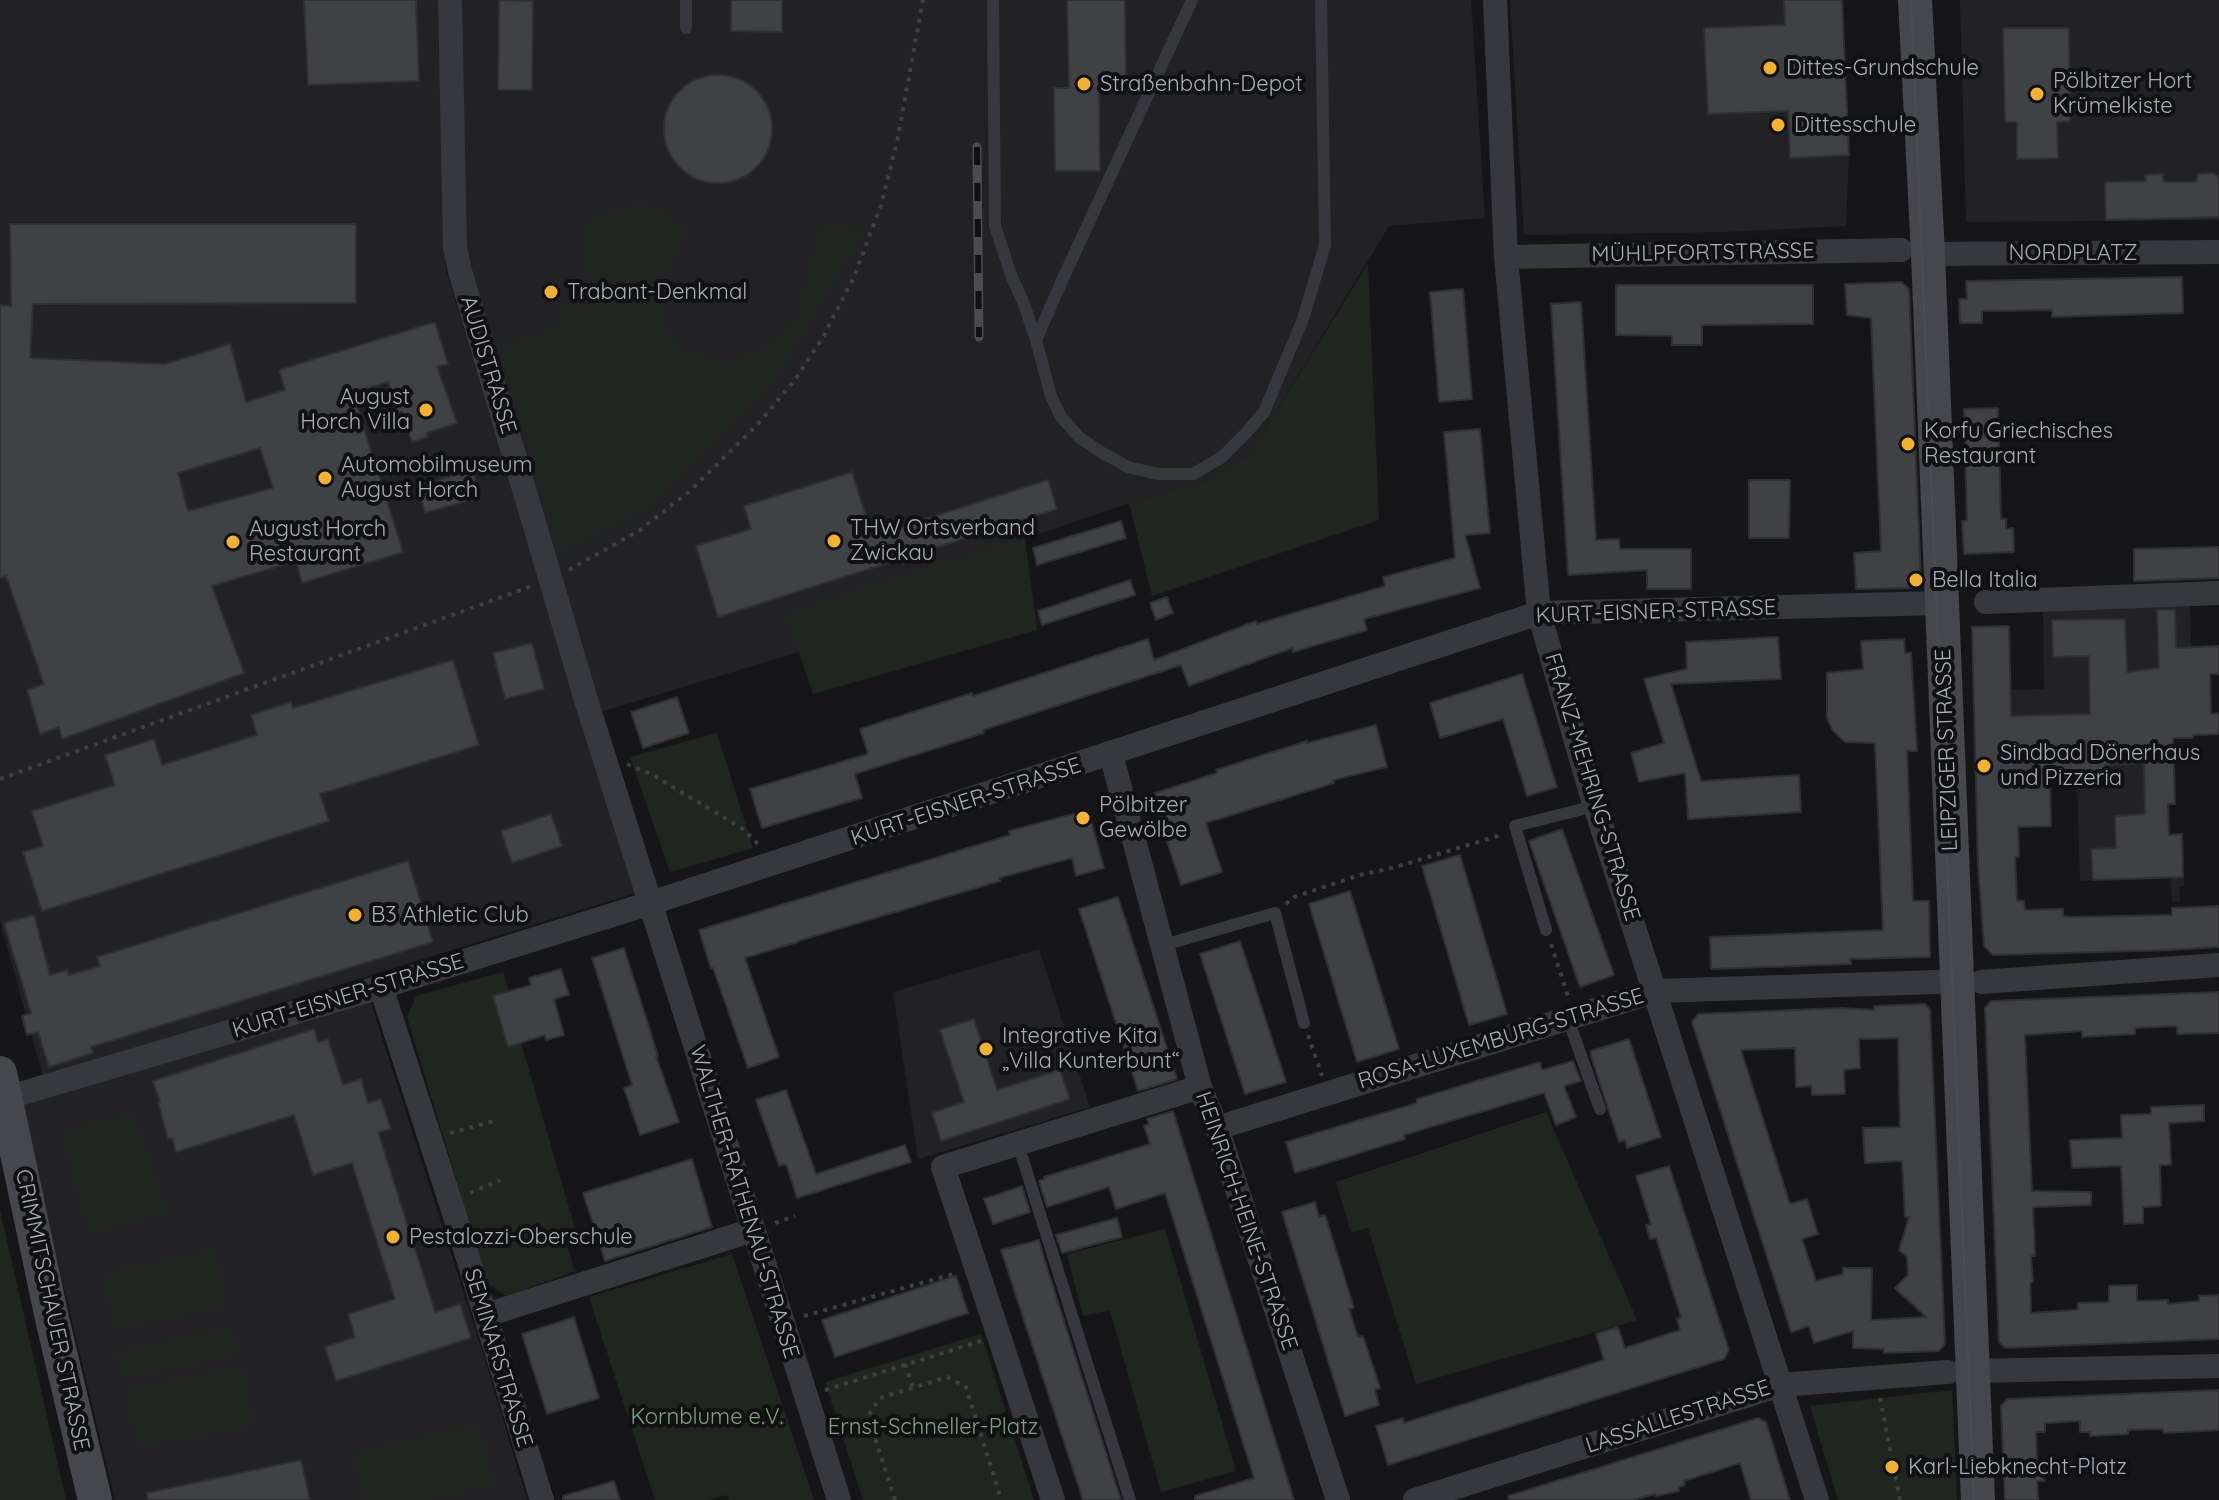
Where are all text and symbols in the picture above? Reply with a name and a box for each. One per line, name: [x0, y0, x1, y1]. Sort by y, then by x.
place label: Dittes-Grundschule: [1786, 55, 1979, 81]
marker: Dittes-Grundschule: [1761, 59, 1779, 77]
place label: Pölbitzer Hort Krümelkiste: [2053, 68, 2192, 120]
place label: Straßenbahn-Depot: [1100, 71, 1303, 97]
marker: Straßenbahn-Depot: [1075, 75, 1093, 93]
marker: Pölbitzer Hort Krümelkiste: [2028, 85, 2046, 103]
place label: Dittesschule: [1794, 112, 1916, 138]
marker: Dittesschule: [1769, 116, 1787, 134]
street label: MÜHLPFORTSTRASSE: [1591, 238, 1815, 268]
street label: NORDPLATZ: [2009, 240, 2137, 266]
place label: Trabant-Denkmal: [567, 279, 747, 305]
marker: Trabant-Denkmal: [542, 283, 560, 301]
street label: AUDISTRASSE: [454, 293, 522, 437]
place label: August Horch Villa: [300, 384, 410, 436]
marker: August Horch Villa: [417, 401, 435, 419]
place label: Korfu Griechisches Restaurant: [1924, 418, 2113, 470]
marker: Korfu Griechisches Restaurant: [1899, 435, 1917, 453]
place label: Automobilmuseum August Horch: [341, 452, 533, 504]
marker: Automobilmuseum August Horch: [316, 469, 334, 487]
place label: THW Ortsverband Zwickau: [850, 515, 1035, 566]
place label: August Horch Restaurant: [249, 516, 386, 568]
marker: THW Ortsverband Zwickau: [825, 532, 843, 550]
marker: August Horch Restaurant: [224, 533, 242, 551]
place label: Bella Italia: [1932, 567, 2038, 593]
marker: Bella Italia: [1907, 571, 1925, 589]
street label: KURT-EISNER-STRASSE: [1535, 595, 1777, 629]
street label: LEIPZIGER STRASSE: [1930, 648, 1964, 852]
street label: FRANZ-MEHRING-STRASSE: [1539, 650, 1645, 924]
place label: Sindbad Dönerhaus und Pizzeria: [2000, 740, 2200, 792]
street label: KURT-EISNER-STRASSE: [848, 752, 1084, 852]
marker: Sindbad Dönerhaus und Pizzeria: [1975, 757, 1993, 775]
place label: Pölbitzer Gewölbe: [1099, 792, 1187, 844]
marker: Pölbitzer Gewölbe: [1074, 809, 1092, 827]
place label: B3 Athletic Club: [371, 902, 529, 928]
marker: B3 Athletic Club: [346, 906, 364, 924]
street label: KURT-EISNER-STRASSE: [229, 948, 467, 1044]
street label: ROSA-LUXEMBURG-STRASSE: [1355, 983, 1647, 1095]
place label: Integrative Kita „Villa Kunterbunt“: [1002, 1023, 1179, 1074]
marker: Integrative Kita „Villa Kunterbunt“: [977, 1040, 995, 1058]
street label: WALTHER-RATHENAU-STRASSE: [684, 1042, 804, 1362]
street label: HEINRICH-HEINE-STRASSE: [1189, 1088, 1303, 1354]
street label: CRIMMITSCHAUER STRASSE: [9, 1167, 95, 1453]
place label: Pestalozzi-Oberschule: [409, 1224, 633, 1250]
marker: Pestalozzi-Oberschule: [384, 1228, 402, 1246]
street label: SEMINARSTRASSE: [458, 1265, 538, 1451]
street label: LASSALLESTRASSE: [1582, 1375, 1774, 1459]
park label: Kornblume e.V.: [630, 1404, 784, 1430]
park label: Ernst-Schneller-Platz: [828, 1414, 1038, 1440]
place label: Karl-Liebknecht-Platz: [1908, 1454, 2127, 1480]
marker: Karl-Liebknecht-Platz: [1883, 1458, 1901, 1476]

